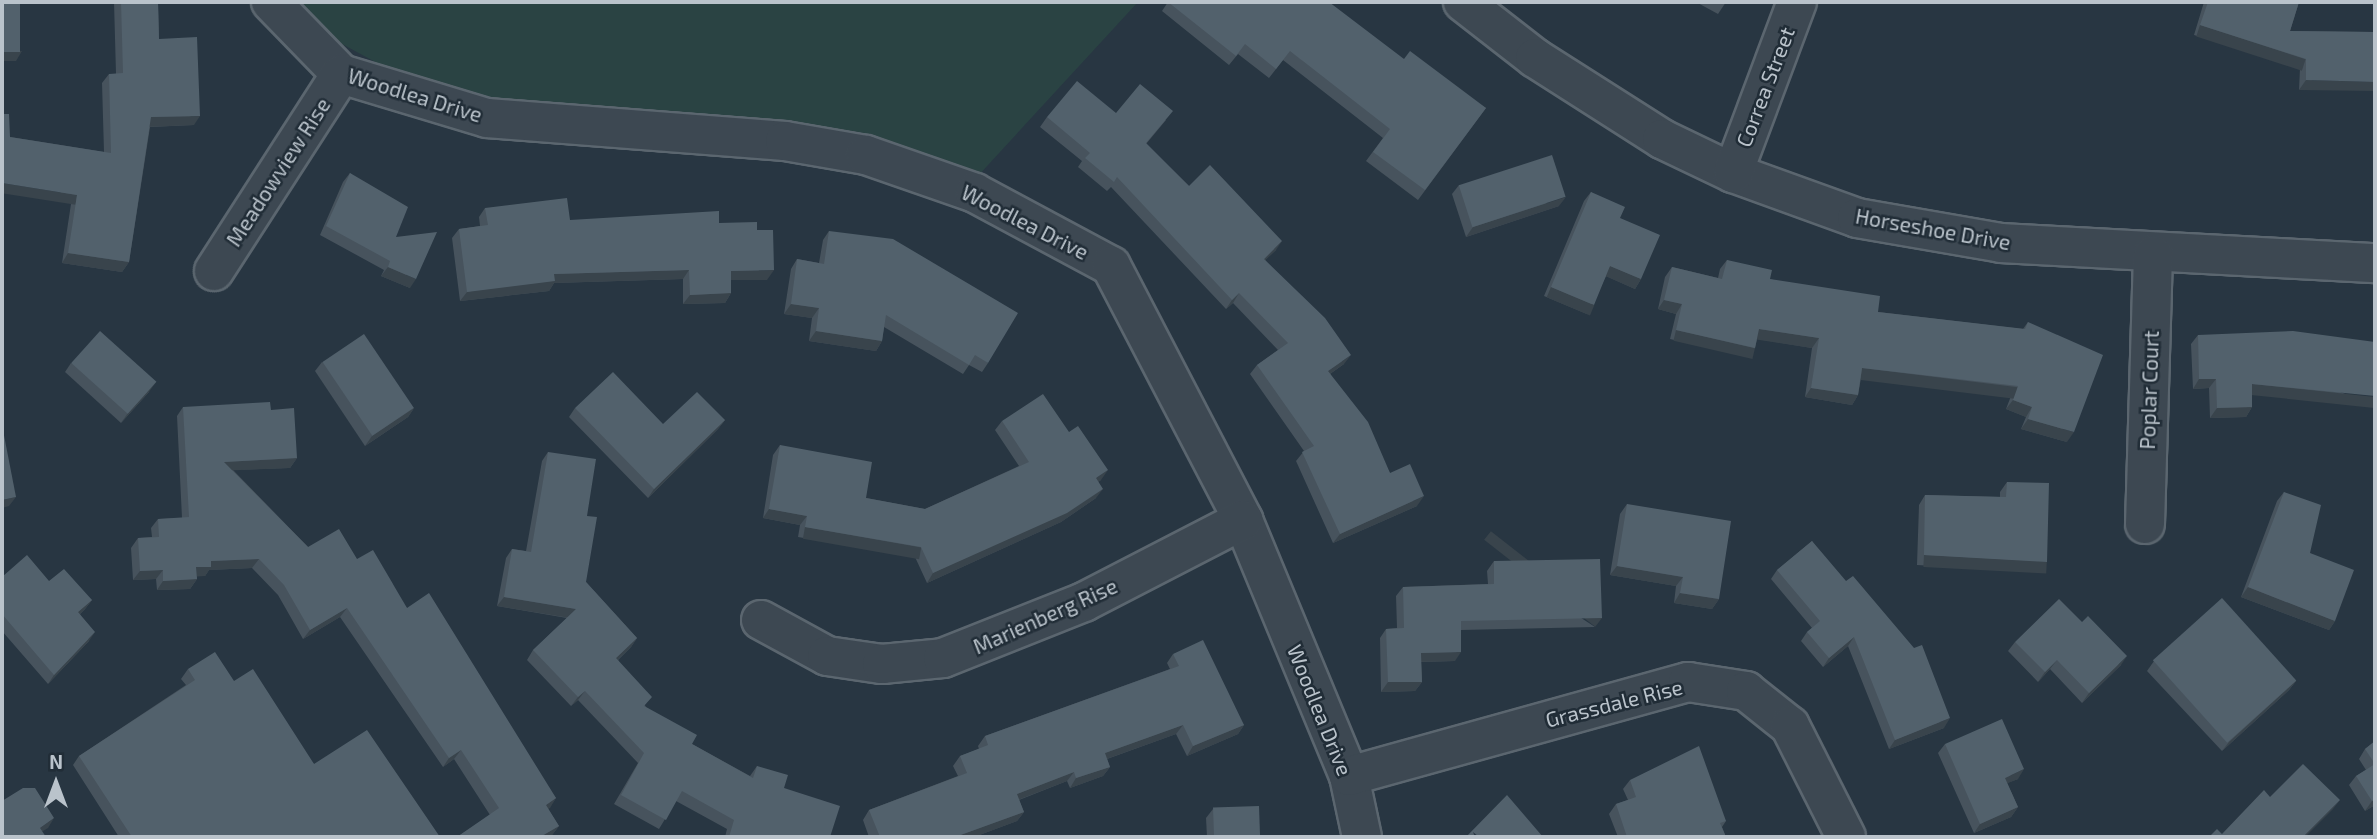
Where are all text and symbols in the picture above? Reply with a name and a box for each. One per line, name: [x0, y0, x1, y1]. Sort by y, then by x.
street label: Correa Street: [1731, 24, 1799, 150]
street label: Woodlea Drive: [345, 63, 485, 127]
street label: Meadowview Rise: [221, 93, 335, 251]
street label: Woodlea Drive: [957, 179, 1093, 265]
street label: Horseshoe Drive: [1854, 203, 2012, 255]
street label: Poplar Court: [2134, 330, 2164, 450]
street label: Marienberg Rise: [969, 573, 1121, 659]
street label: Woodlea Drive: [1282, 641, 1358, 779]
street label: Grassdale Rise: [1543, 674, 1685, 732]
north arrow: [21, 748, 91, 818]
text: N: [49, 750, 63, 773]

